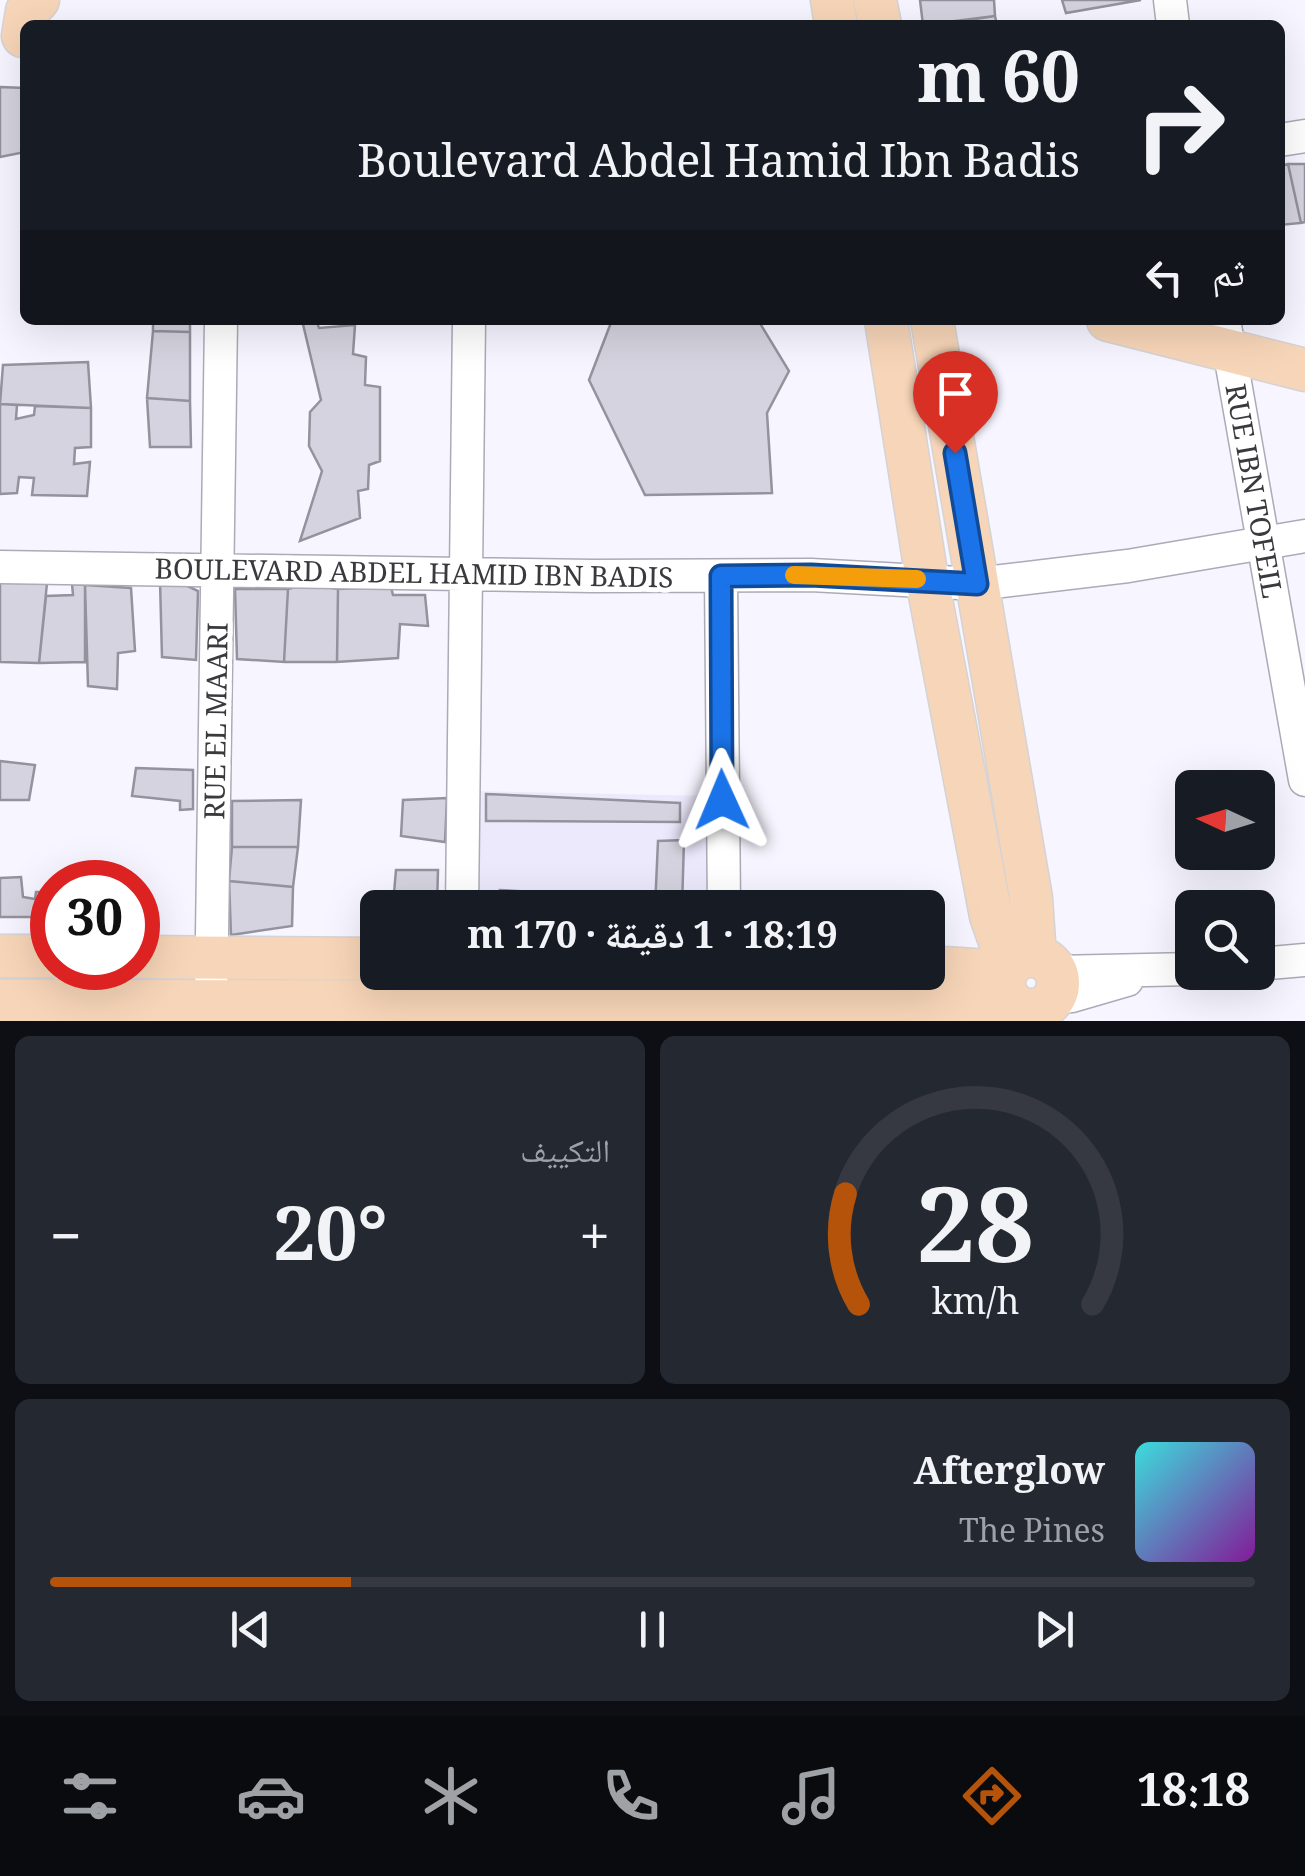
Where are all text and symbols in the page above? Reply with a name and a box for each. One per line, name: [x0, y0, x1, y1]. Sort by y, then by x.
text: 60 m: [917, 27, 1080, 146]
icon: right: [1115, 60, 1245, 190]
text: Boulevard Abdel Hamid Ibn Badis: [357, 129, 1080, 206]
text: ثم: [1212, 245, 1245, 310]
icon: left: [1137, 250, 1192, 305]
pin: [913, 351, 998, 454]
icon: arrive: [928, 366, 983, 421]
street label: RUE IBN TOFEIL: [1208, 381, 1293, 603]
street label: BOULEVARD ABDEL HAMID IBN BADIS: [154, 548, 674, 606]
street label: RUE EL MAARI: [194, 622, 246, 820]
position arrow: [670, 748, 774, 852]
north arrow: [1175, 770, 1275, 870]
map controls: [1175, 770, 1275, 990]
speed limit sign: 30: [30, 860, 160, 990]
button: search: [1175, 890, 1275, 990]
text: 18:19 · 1 دقيقة · 170 m: [467, 907, 838, 972]
text: التكييف: [520, 1128, 610, 1182]
text: 28: [917, 1151, 1033, 1328]
text: 20°: [274, 1180, 387, 1308]
text: −: [50, 1197, 82, 1291]
text: +: [579, 1197, 610, 1291]
text: km/h: [931, 1276, 1019, 1337]
text: Afterglow: [913, 1443, 1105, 1508]
text: The Pines: [959, 1508, 1105, 1562]
icon: previous: [223, 1602, 278, 1657]
icon: pause: [625, 1602, 680, 1657]
icon: next: [1027, 1602, 1082, 1657]
text: 18:18: [1137, 1758, 1250, 1835]
icon: filters: [55, 1761, 125, 1831]
icon: car: [236, 1761, 306, 1831]
icon: climate: [416, 1761, 486, 1831]
icon: phone: [596, 1761, 666, 1831]
icon: music: [776, 1761, 846, 1831]
icon: directions: [957, 1761, 1027, 1831]

